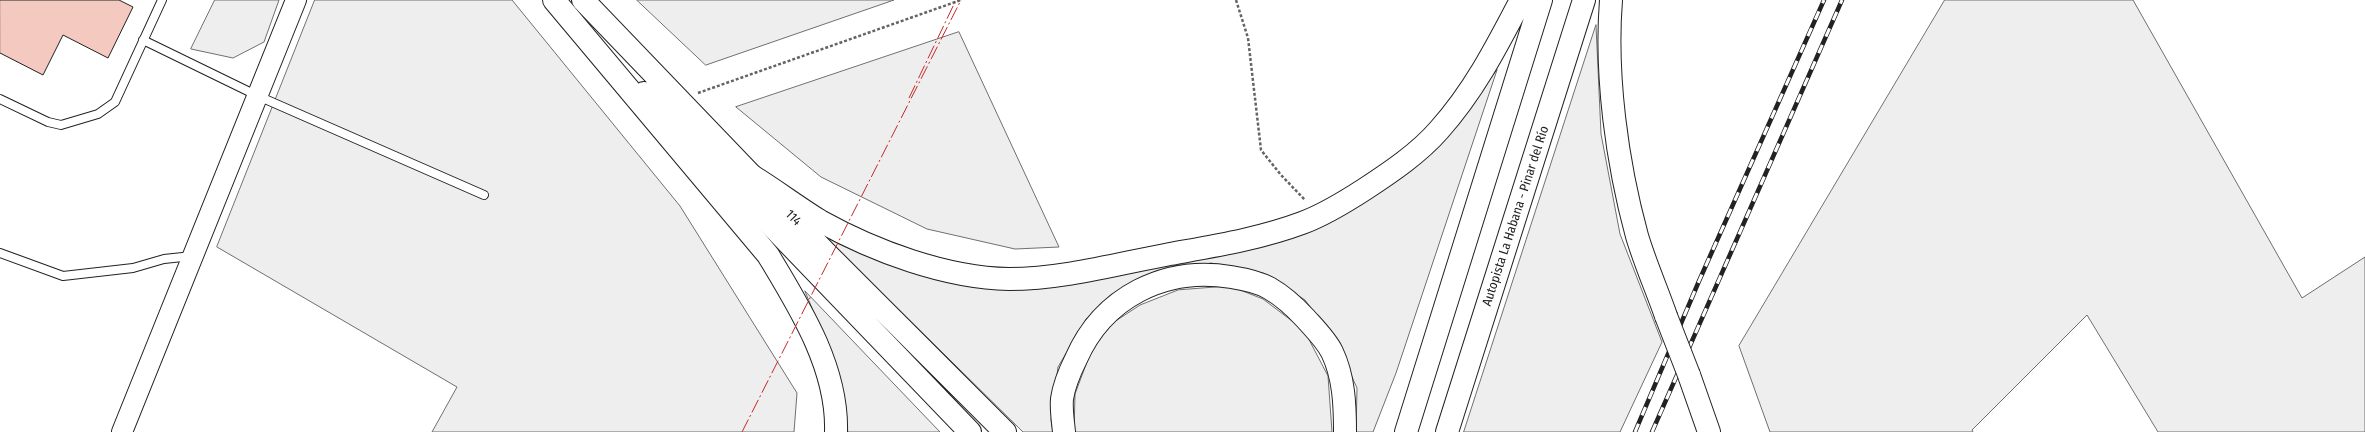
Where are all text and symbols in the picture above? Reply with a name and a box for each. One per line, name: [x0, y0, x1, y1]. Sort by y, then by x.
street label: Autopista La Habana - Pinar del Río: [1479, 124, 1553, 308]
street label: 114: [782, 207, 804, 229]

